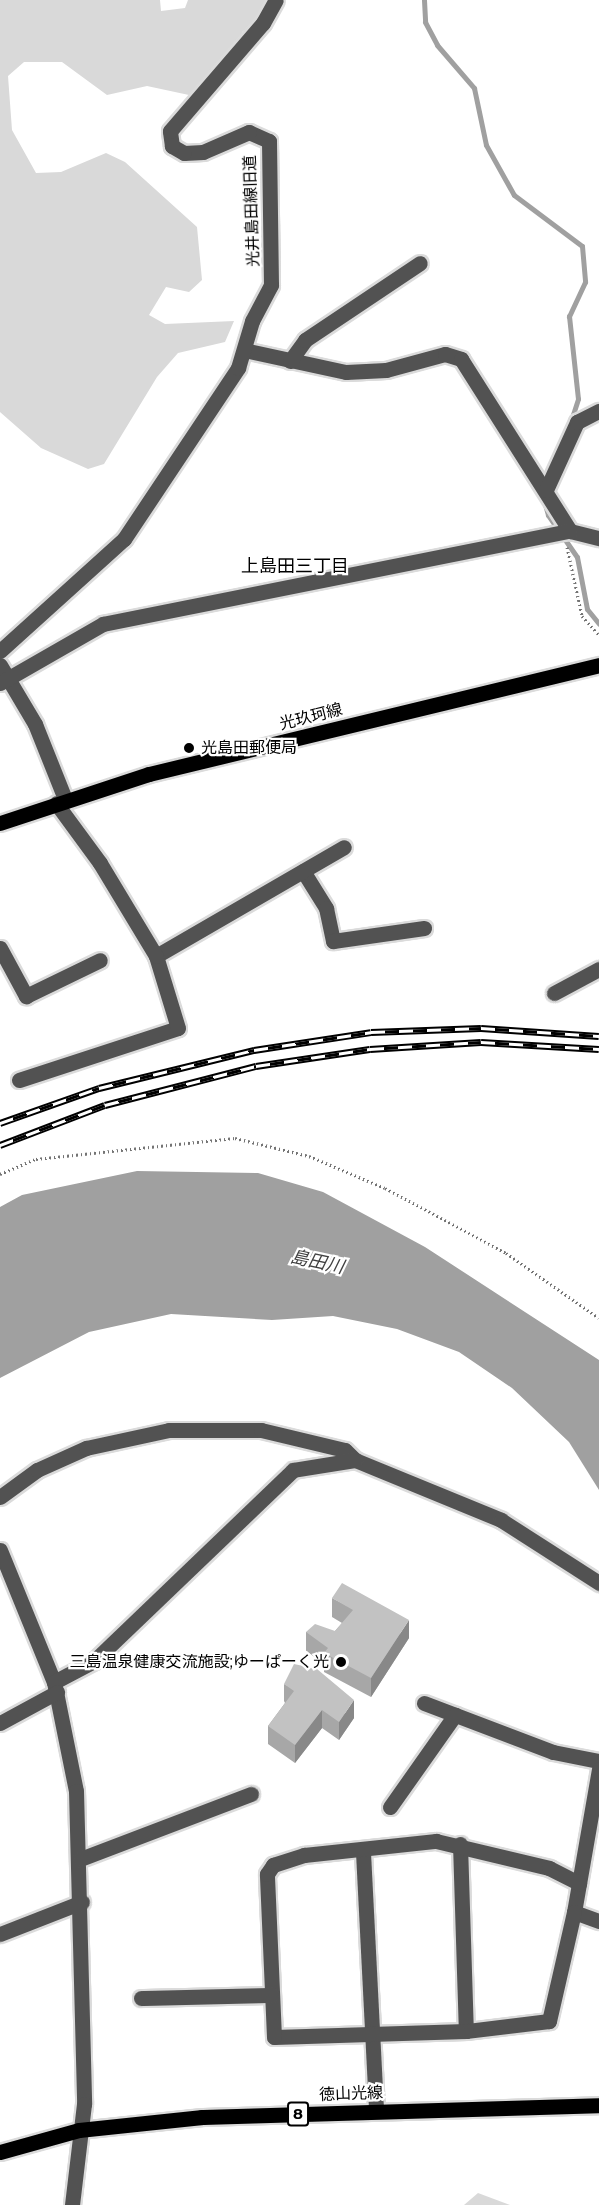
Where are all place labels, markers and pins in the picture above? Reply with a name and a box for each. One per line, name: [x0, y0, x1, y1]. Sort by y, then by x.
place label: 光島田郵便局: [201, 738, 297, 758]
marker: 光島田郵便局: [182, 741, 196, 755]
place label: 三島温泉健康交流施設;ゆーぱーく光: [70, 1652, 329, 1672]
marker: 三島温泉健康交流施設;ゆーぱーく光: [334, 1655, 348, 1669]

